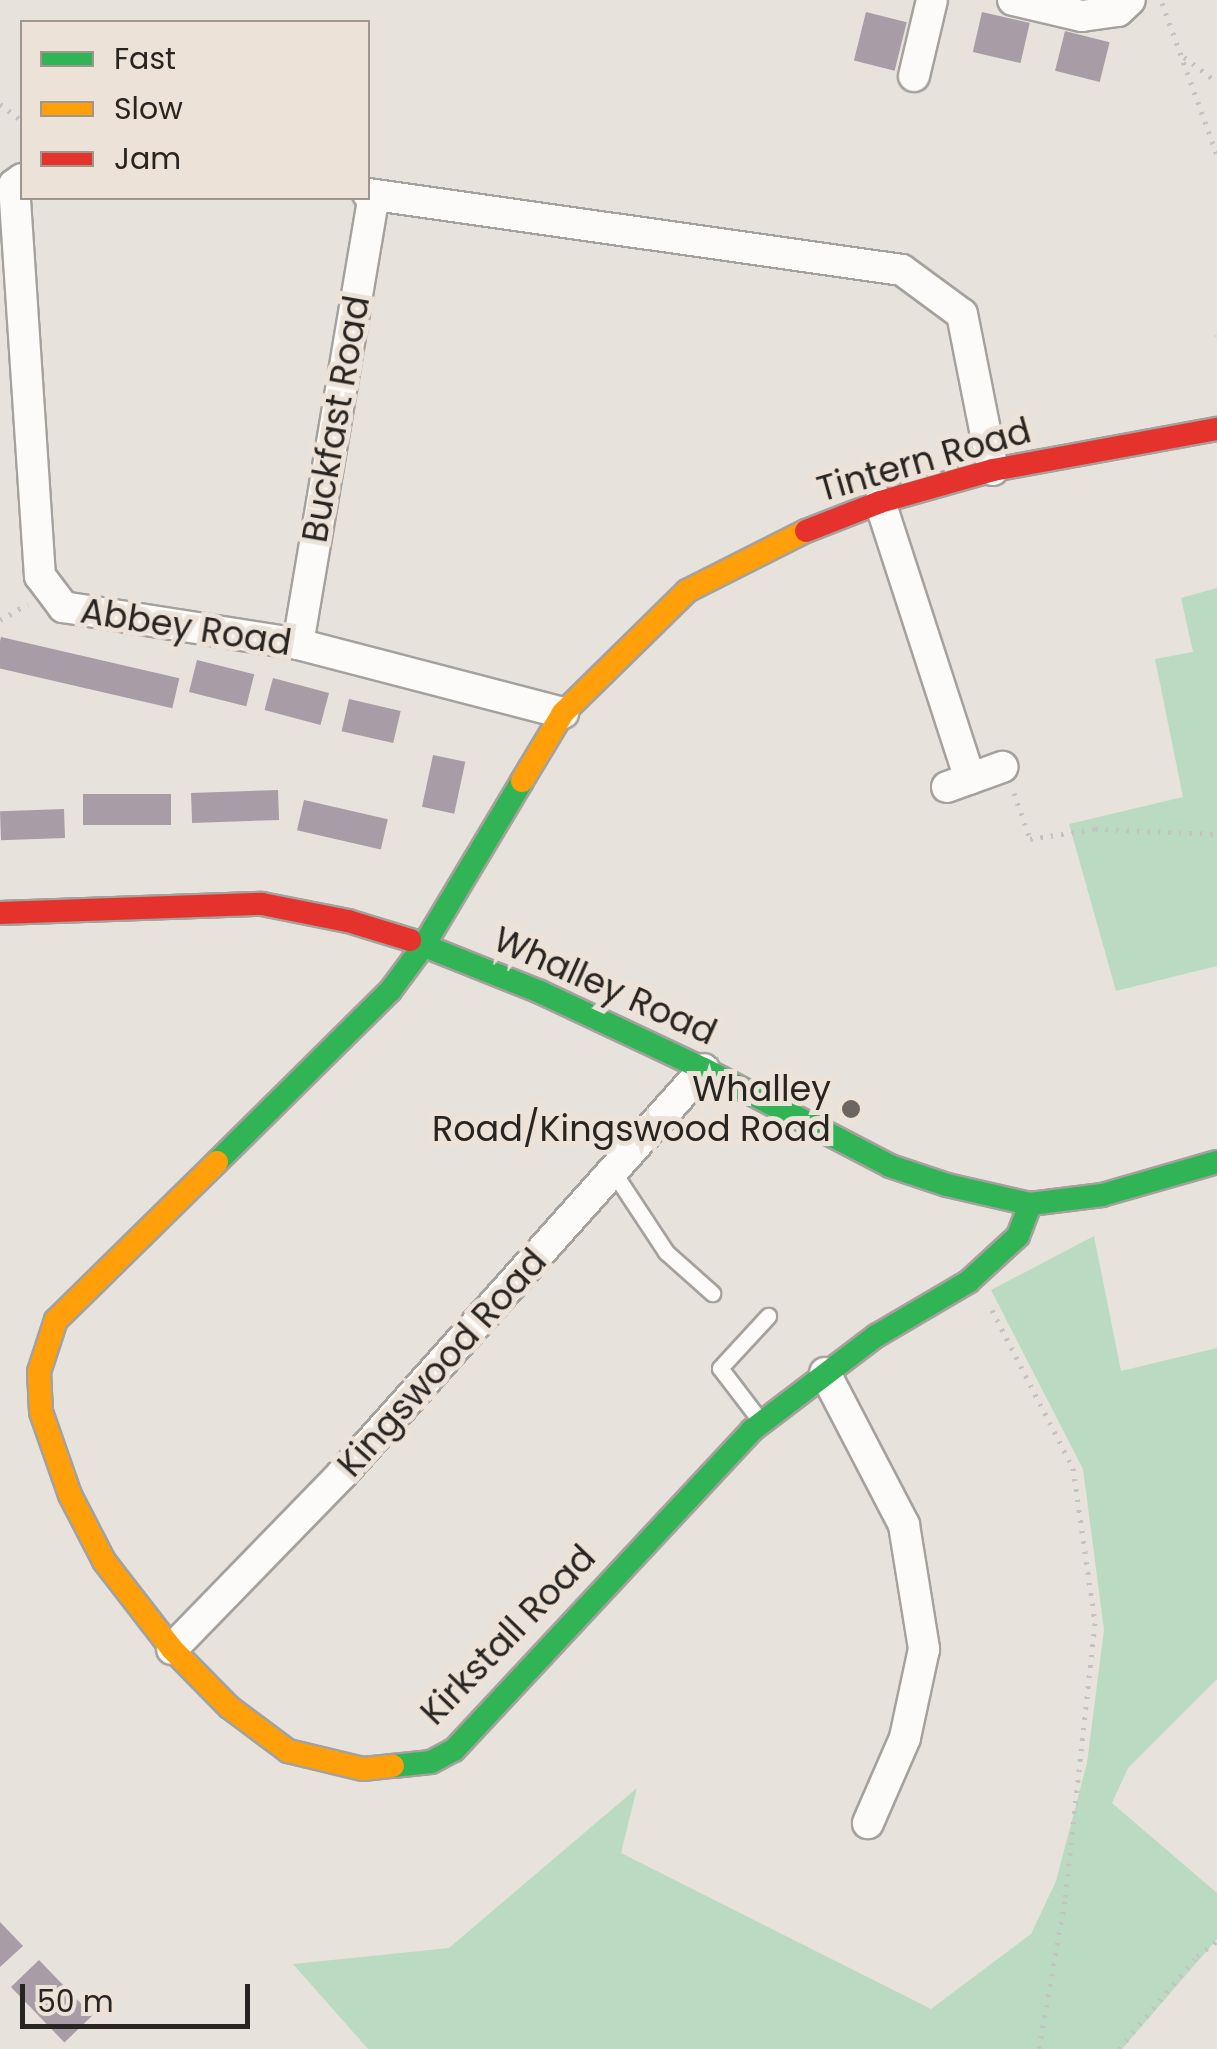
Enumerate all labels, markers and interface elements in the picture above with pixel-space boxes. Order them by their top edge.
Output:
legend [20,20,370,200]
text: Fast [114,37,176,80]
text: Slow [114,87,183,130]
text: Jam [114,137,181,180]
street label: Buckfast Road [294,292,378,546]
street label: Tintern Road [812,409,1036,511]
street label: Abbey Road [78,590,294,664]
street label: Whalley Road [487,918,723,1054]
place label: Whalley Road/Kingswood Road [432,1068,831,1150]
marker: Whalley Road/Kingswood Road [840,1098,862,1120]
street label: Kingswood Road [329,1241,555,1485]
street label: Kirkstall Road [412,1537,604,1733]
scale bar [25,1964,255,2026]
text: 50 m [37,1980,114,2023]

